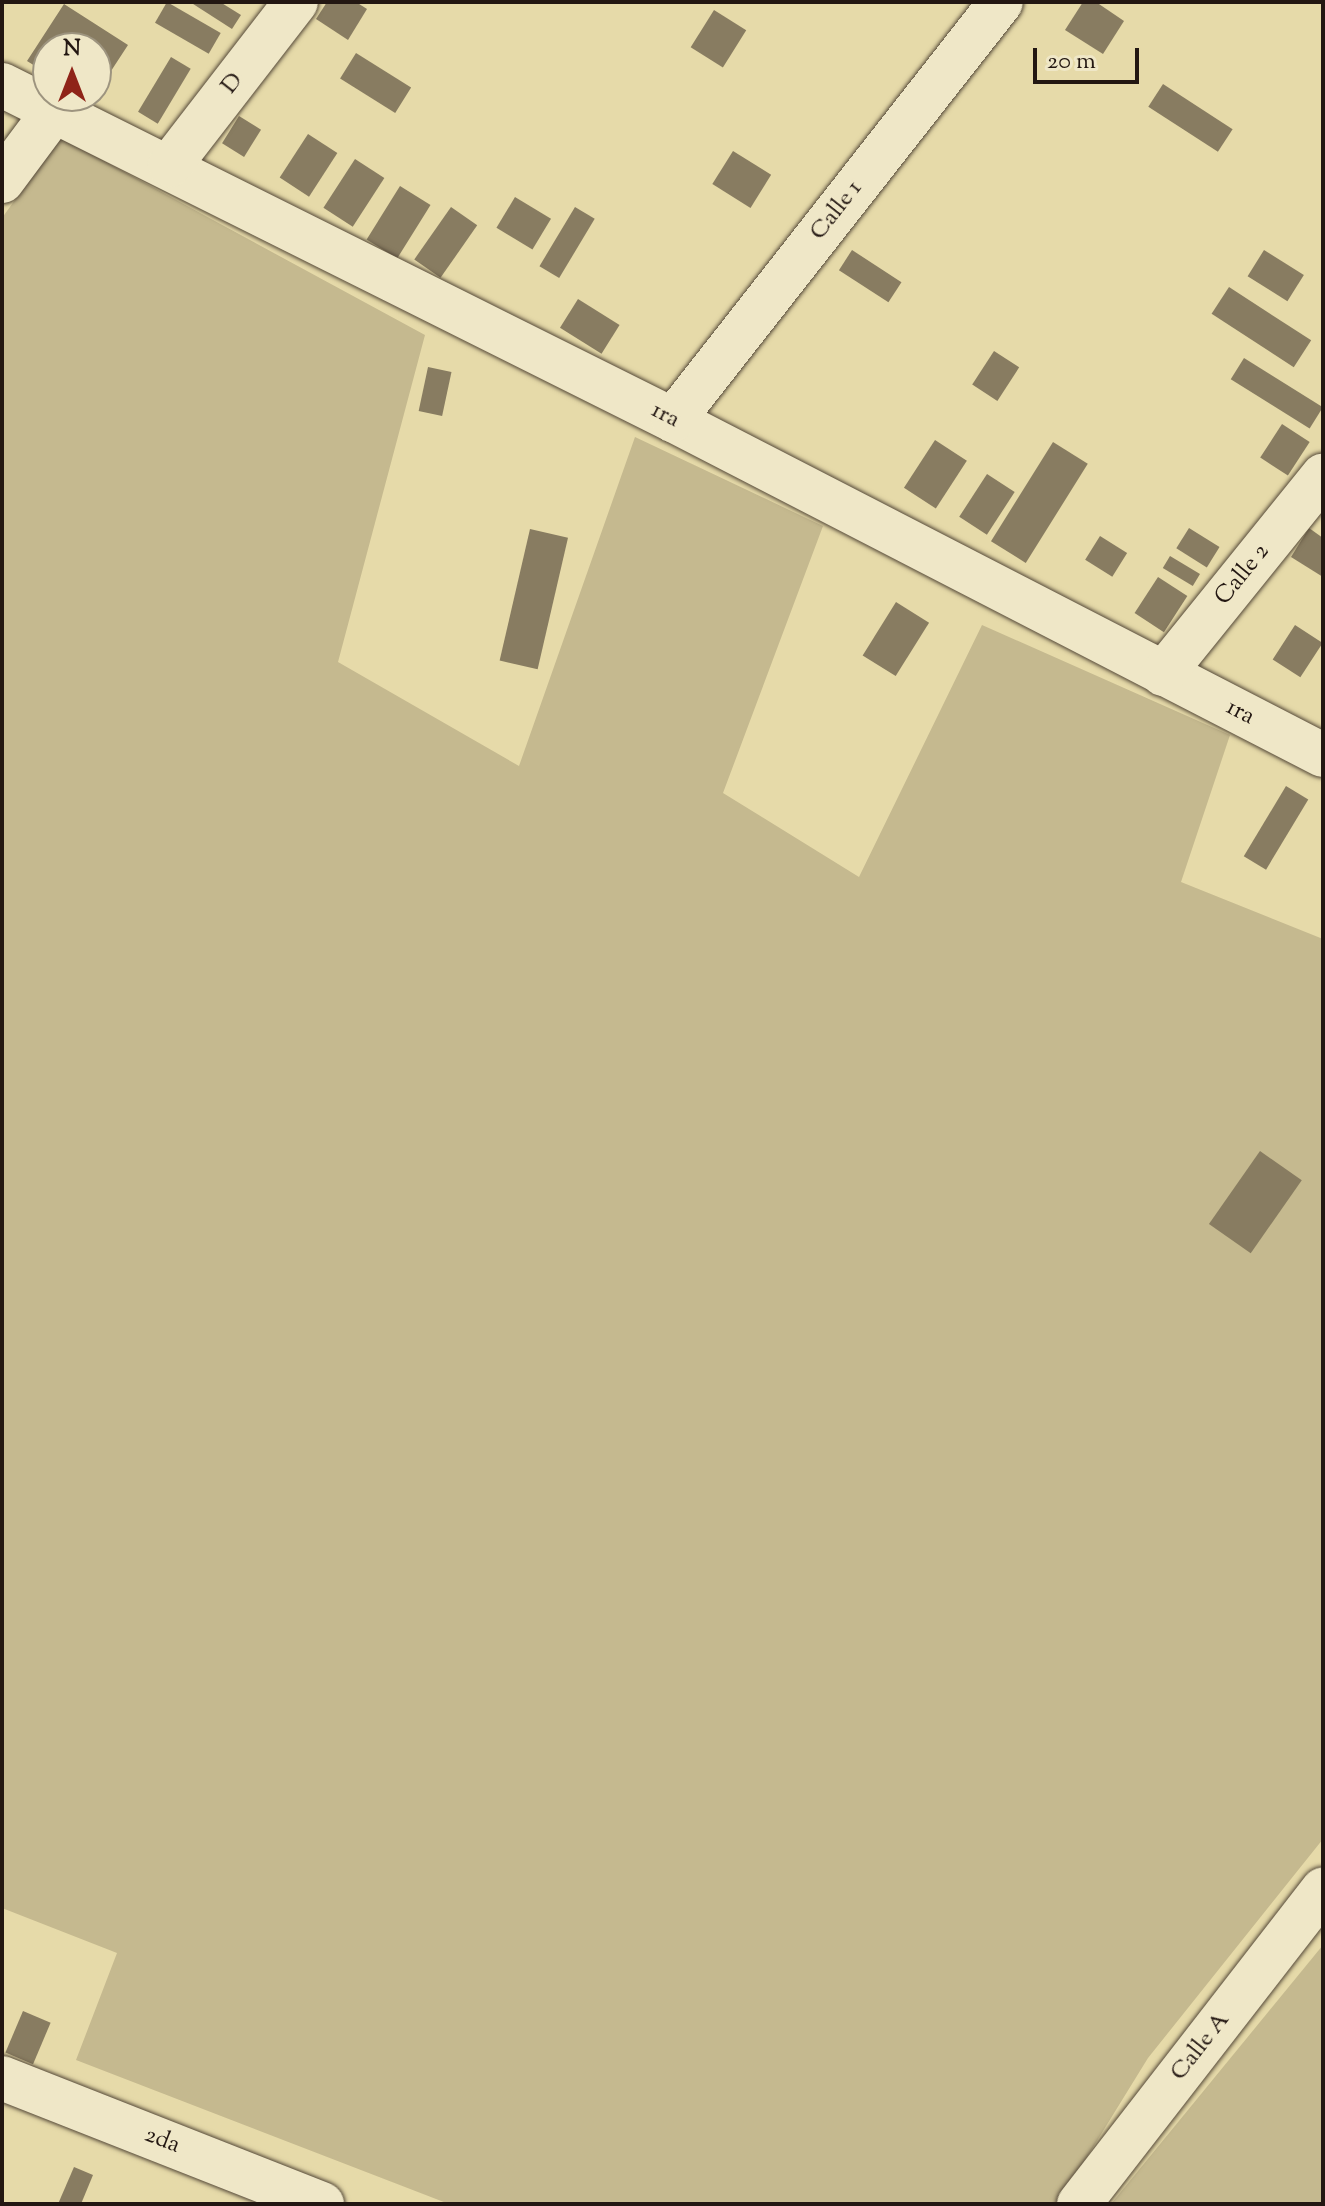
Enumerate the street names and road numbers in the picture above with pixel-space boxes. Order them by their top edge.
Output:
street label: D [216,68,250,100]
street label: Calle 1 [805,175,869,247]
street label: 1ra [646,397,684,435]
street label: Calle 2 [1210,538,1276,612]
street label: 1ra [1221,694,1259,732]
street label: Calle A [1165,2007,1237,2087]
street label: 2da [140,2121,184,2161]

